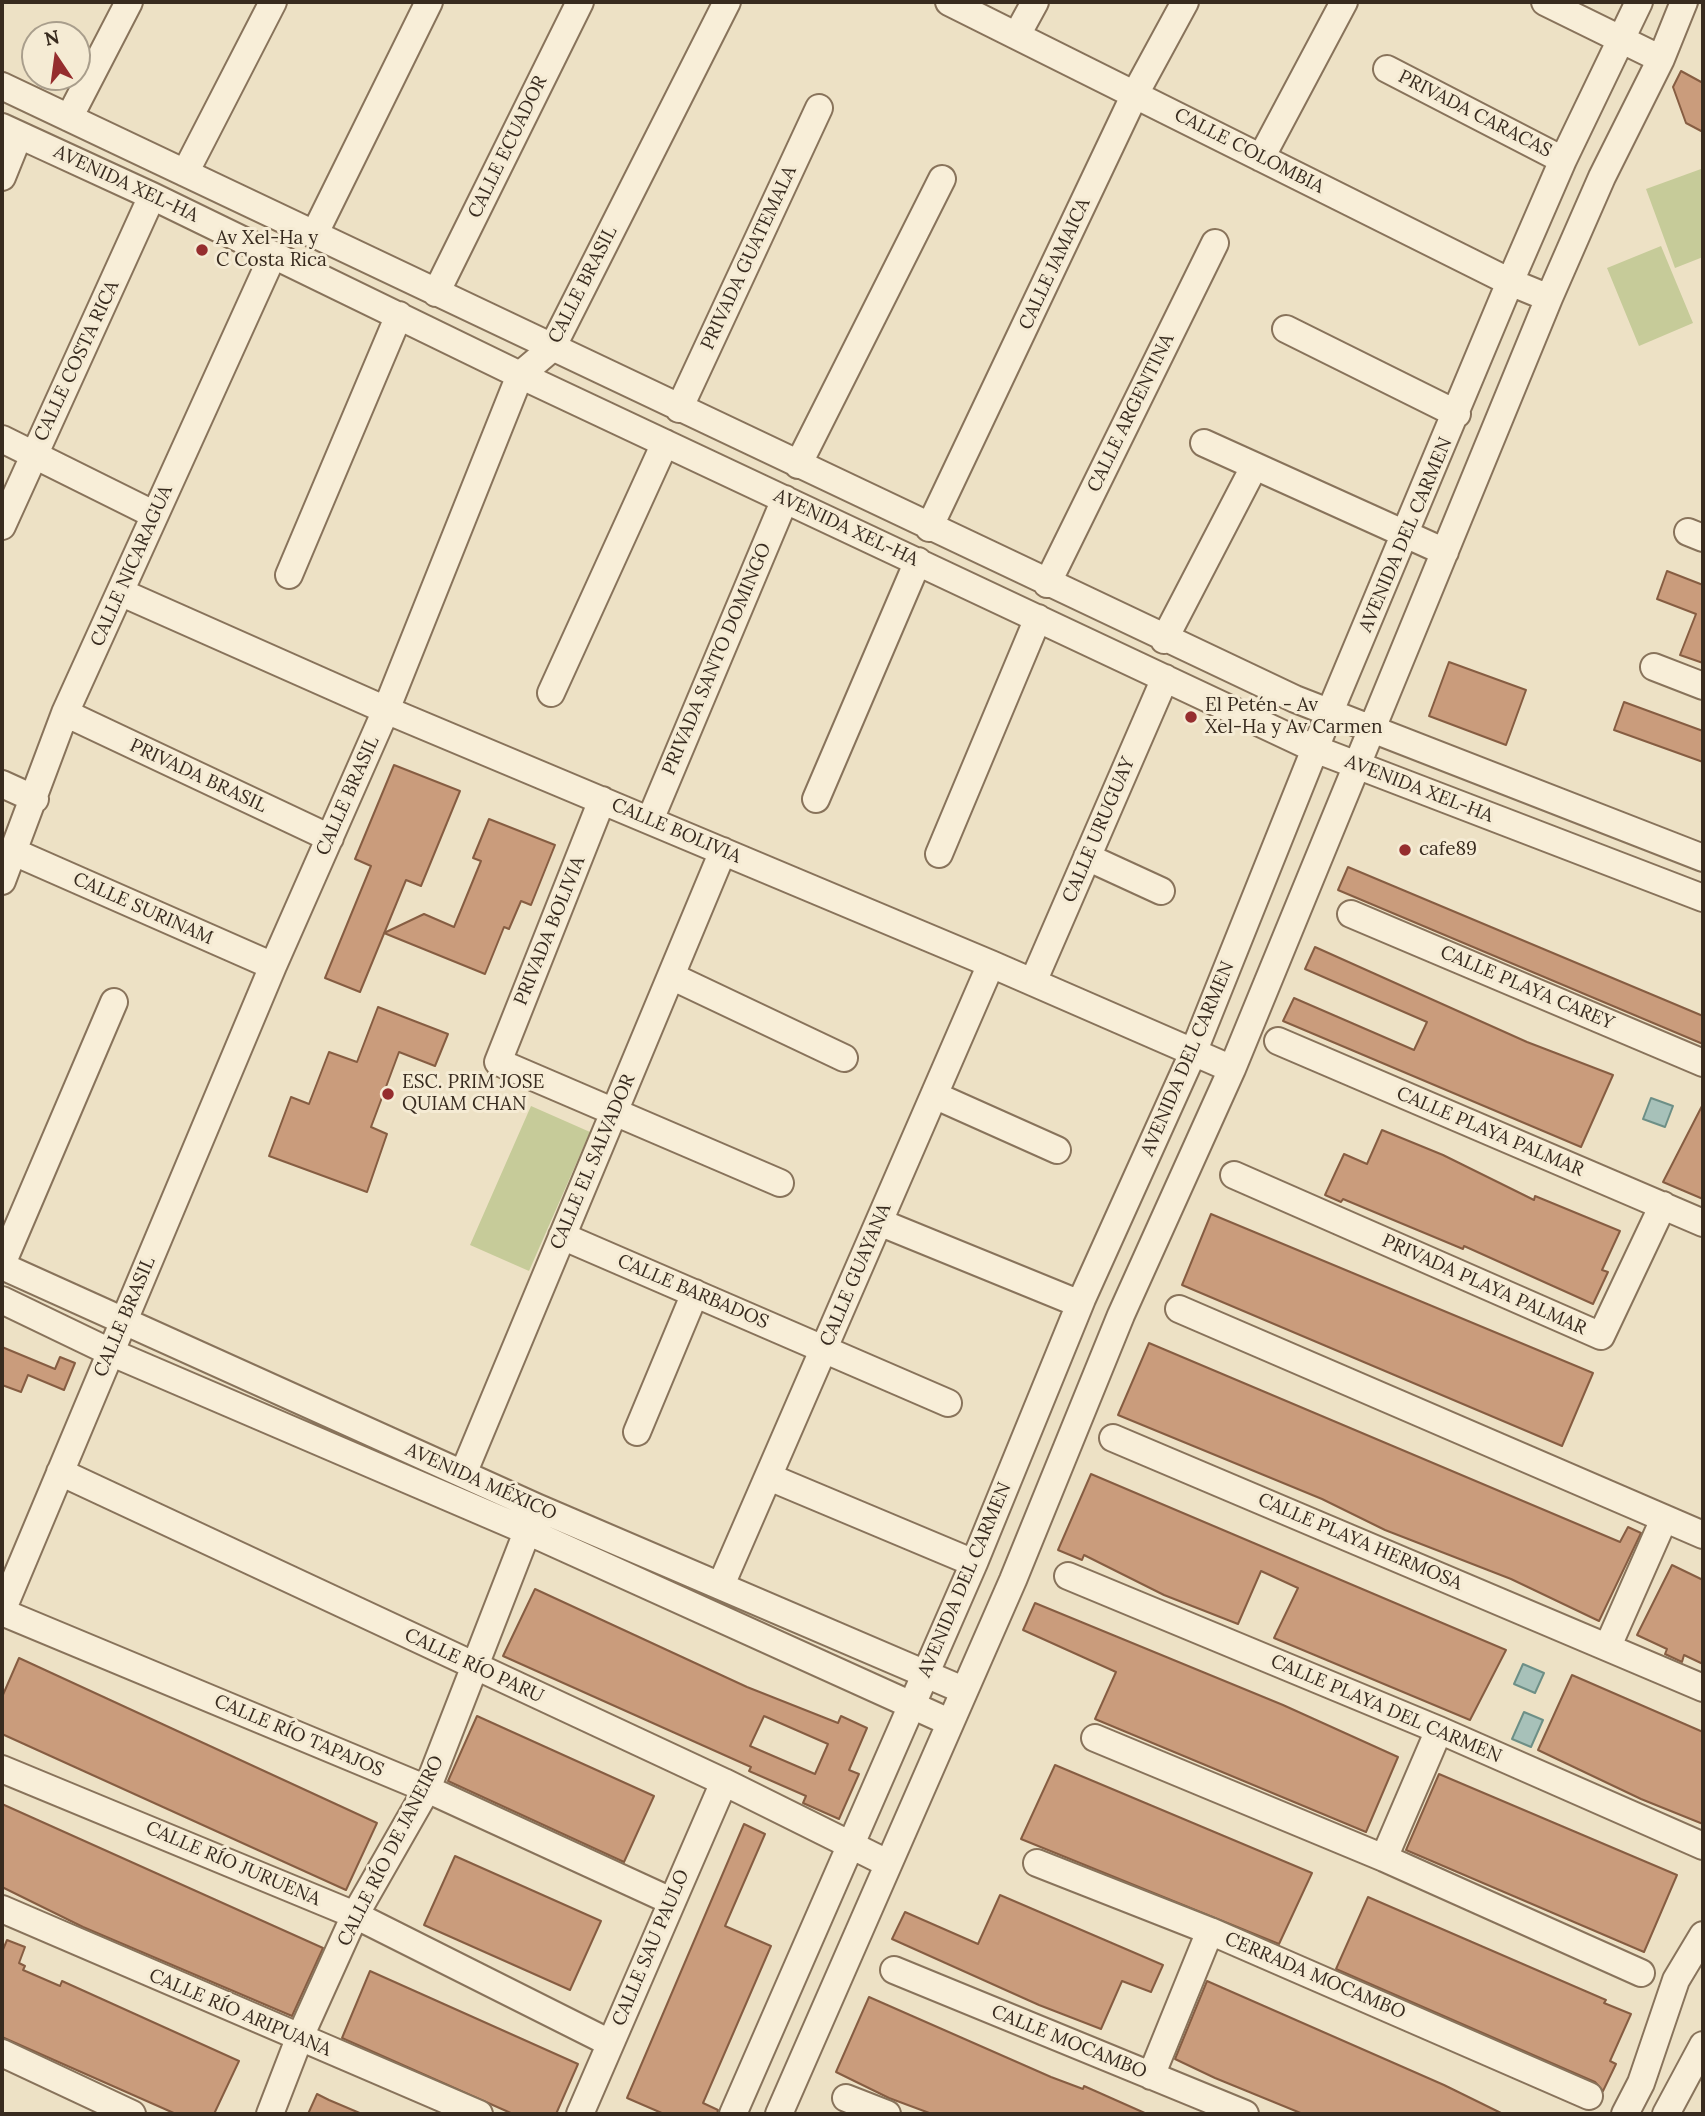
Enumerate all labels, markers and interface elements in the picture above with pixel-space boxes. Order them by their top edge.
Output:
north arrow [21,21,91,91]
text: N [42,24,62,51]
street label: PRIVADA CARACAS [1394,65,1556,163]
street label: CALLE ECUADOR [464,72,552,222]
street label: CALLE COLOMBIA [1170,103,1328,199]
street label: AVENIDA XEL-HA [50,140,202,228]
street label: PRIVADA GUATEMALA [696,162,802,354]
street label: CALLE JAMAICA [1015,195,1095,333]
street label: CALLE BRASIL [544,223,622,347]
place label: Av Xel-Ha y C Costa Rica [216,228,327,272]
marker: Av Xel-Ha y C Costa Rica [194,242,210,258]
street label: CALLE COSTA RICA [30,277,124,445]
street label: CALLE ARGENTINA [1083,330,1179,496]
street label: AVENIDA DEL CARMEN [1355,434,1457,636]
street label: CALLE NICARAGUA [86,482,178,650]
street label: AVENIDA XEL-HA [770,484,922,572]
street label: PRIVADA SANTO DOMINGO [658,539,776,779]
place label: El Petén - Av Xel-Ha y Av Carmen [1205,695,1383,739]
marker: El Petén - Av Xel-Ha y Av Carmen [1183,709,1199,725]
street label: CALLE BRASIL [311,733,385,859]
street label: PRIVADA BRASIL [126,734,270,818]
street label: AVENIDA XEL-HA [1342,750,1496,828]
street label: CALLE URUGUAY [1058,754,1140,906]
street label: CALLE BOLIVIA [608,793,744,869]
place label: cafe89 [1419,839,1477,861]
marker: cafe89 [1397,842,1413,858]
street label: PRIVADA BOLIVIA [510,853,590,1009]
street label: CALLE SURINAM [69,868,217,950]
street label: CALLE PLAYA CAREY [1437,941,1617,1035]
street label: AVENIDA DEL CARMEN [1137,958,1239,1160]
street label: CALLE EL SALVADOR [546,1071,640,1253]
place label: ESC. PRIM JOSE QUIAM CHAN [402,1072,544,1116]
street label: CALLE PLAYA PALMAR [1393,1082,1587,1182]
marker: ESC. PRIM JOSE QUIAM CHAN [380,1086,396,1102]
street label: CALLE GUAYANA [816,1200,896,1350]
street label: PRIVADA PLAYA PALMAR [1378,1230,1590,1340]
street label: CALLE BARBADOS [614,1250,772,1334]
street label: CALLE BRASIL [89,1254,161,1380]
street label: AVENIDA MÉXICO [402,1438,560,1526]
street label: AVENIDA DEL CARMEN [914,1479,1016,1681]
street label: CALLE PLAYA HERMOSA [1254,1489,1466,1595]
street label: CALLE RÍO PARU [401,1624,547,1708]
street label: CALLE PLAYA DEL CARMEN [1267,1650,1505,1768]
street label: CALLE RÍO TAPAJOS [211,1690,387,1782]
street label: CALLE RÍO DE JANEIRO [333,1752,449,1950]
street label: CALLE RÍO JURUENA [142,1817,324,1911]
street label: CALLE SAU PAULO [608,1866,694,2030]
street label: CERRADA MOCAMBO [1221,1928,1409,2024]
street label: CALLE RÍO ARIPUANA [145,1964,335,2062]
street label: CALLE MOCAMBO [988,2000,1150,2084]

